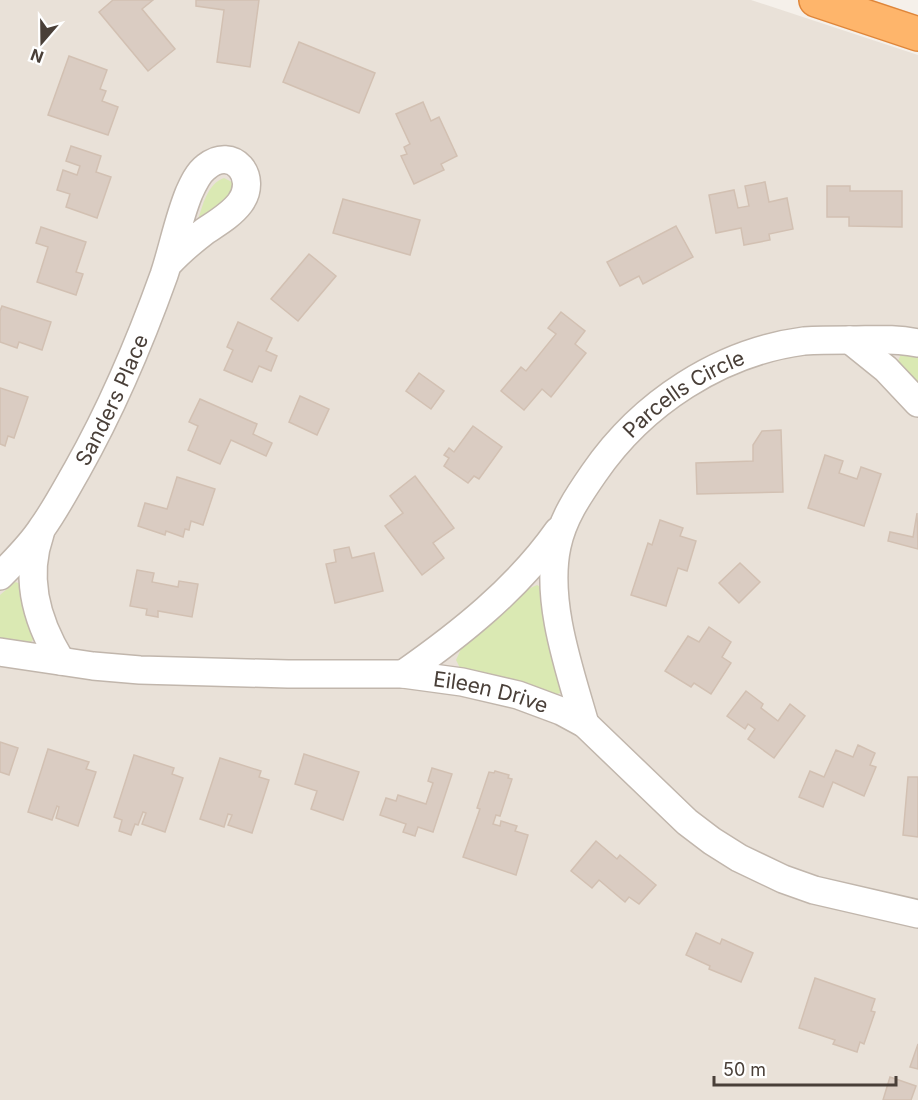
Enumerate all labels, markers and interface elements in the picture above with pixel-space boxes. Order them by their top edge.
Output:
north arrow [12,12,72,72]
text: N [28,45,46,68]
street label: Sanders Place [70,330,153,470]
street label: Parcells Circle [617,344,748,442]
street label: Eileen Drive [432,666,552,718]
scale bar [714,1049,896,1087]
text: 50 m [723,1059,766,1080]

